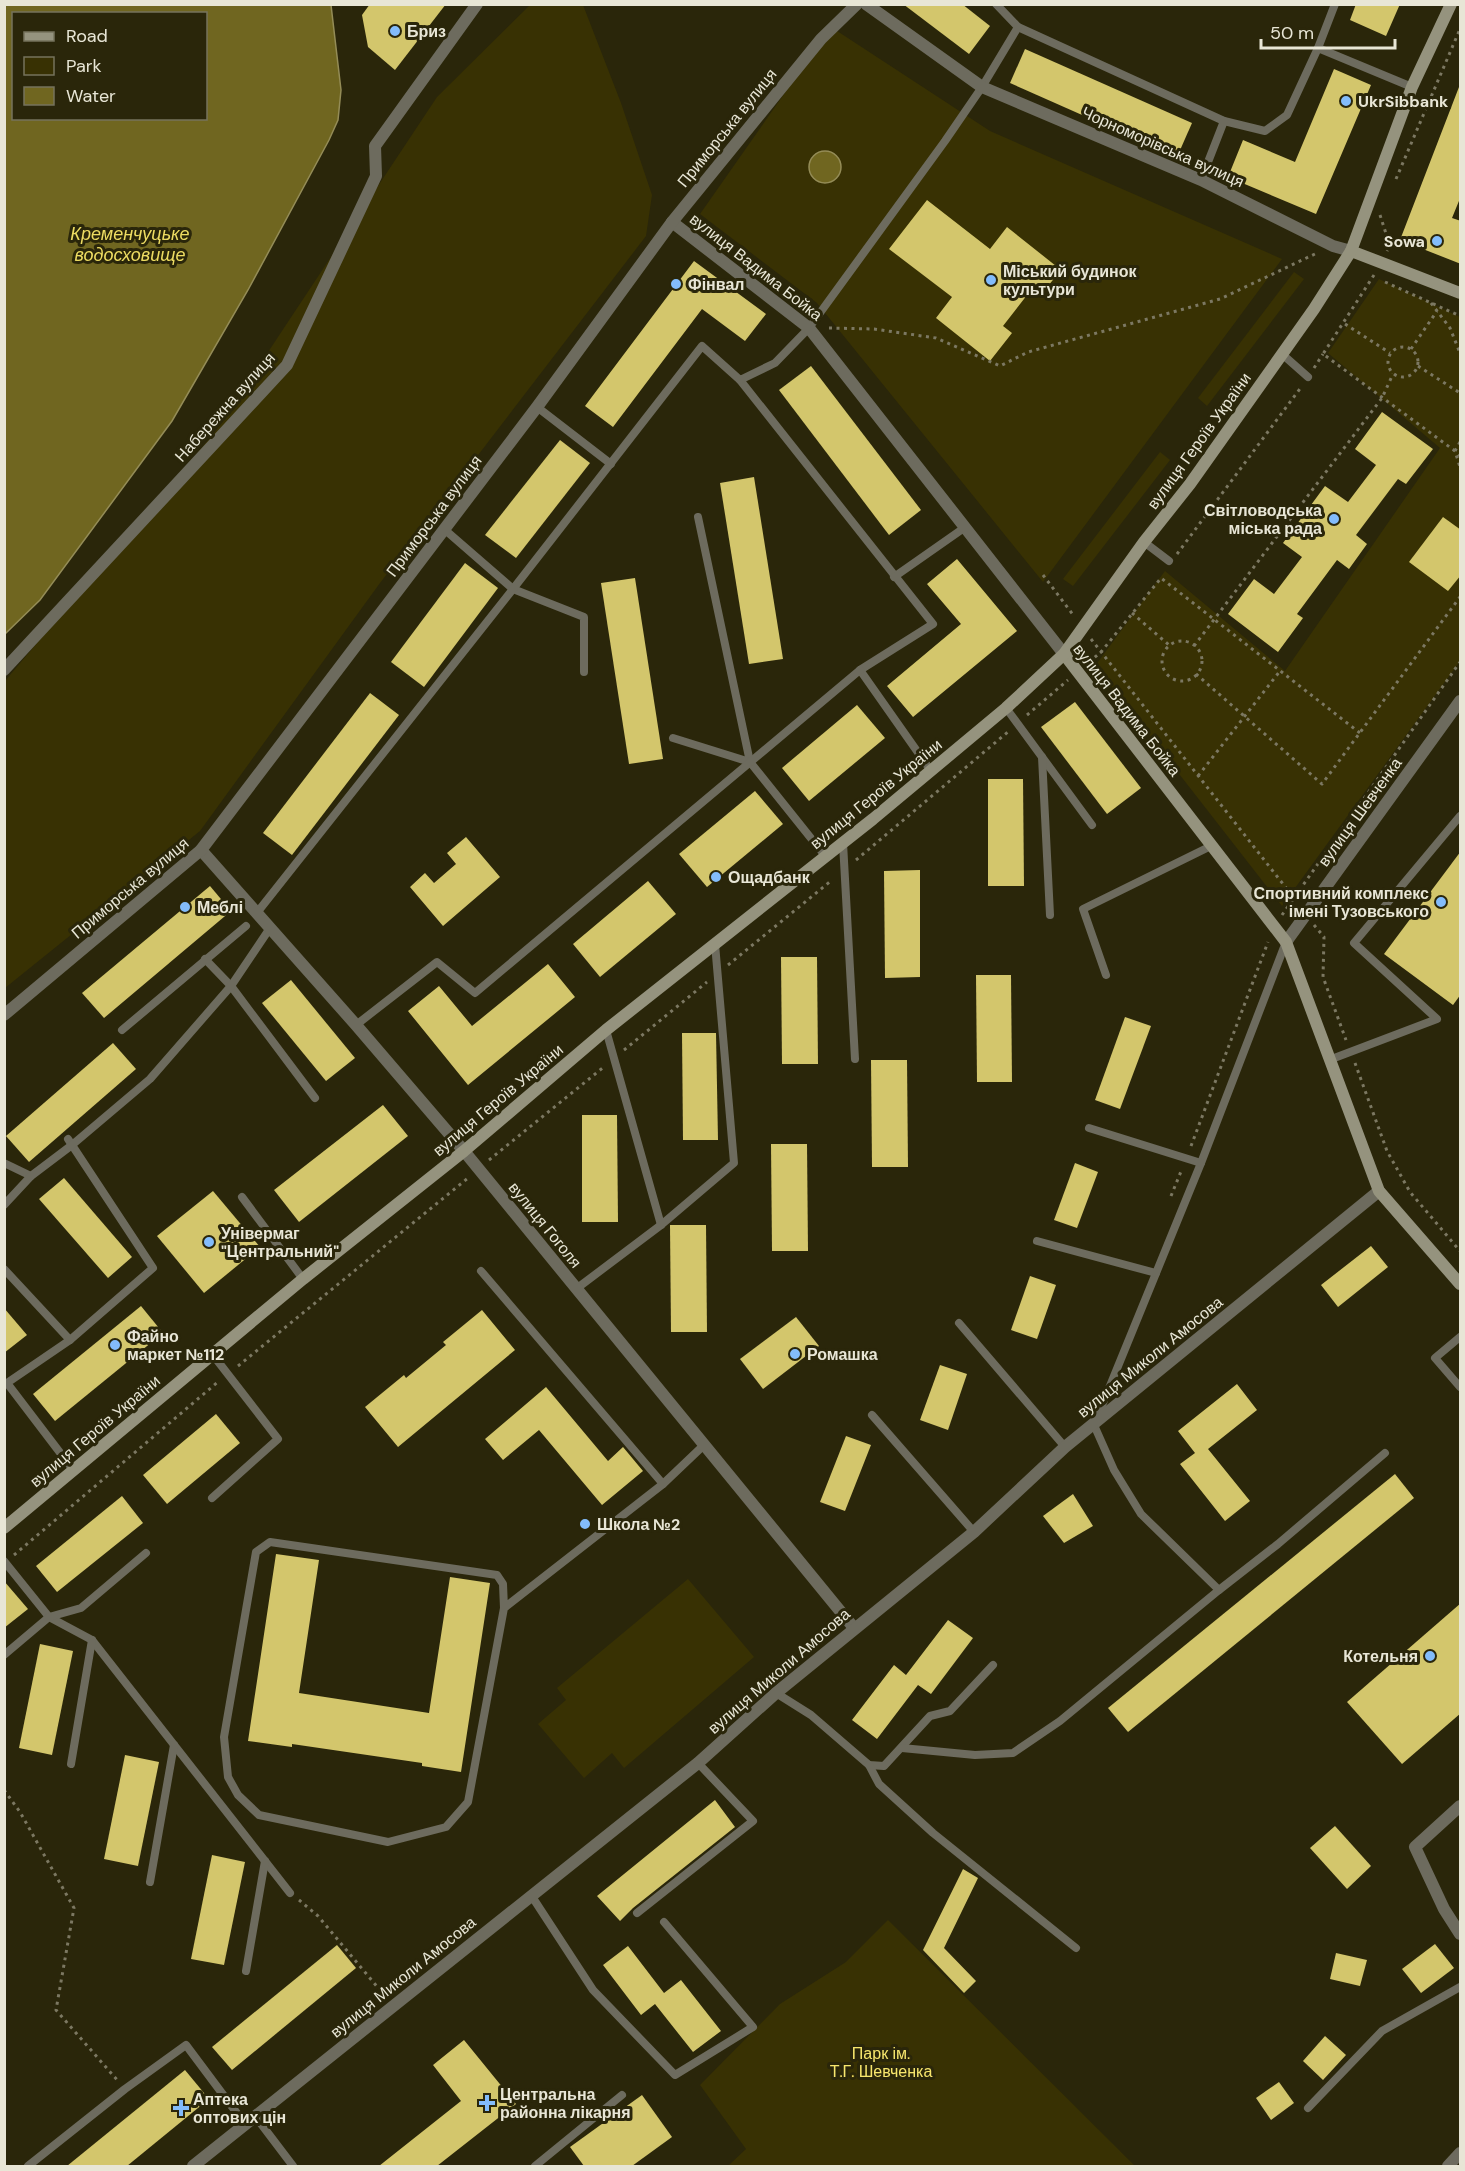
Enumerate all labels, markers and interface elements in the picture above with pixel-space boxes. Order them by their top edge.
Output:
legend [12,12,207,120]
scale bar [1261,12,1394,50]
place label: Бриз [407,21,446,42]
text: 50 m [1270,21,1314,45]
text: Road [66,24,108,48]
marker: Бриз [388,24,402,38]
text: Park [66,54,102,78]
street label: Приморська вулиця [673,64,781,192]
text: Water [66,84,116,108]
place label: UkrSibbank [1358,91,1449,112]
marker: UkrSibbank [1339,94,1353,108]
street label: Чорноморівська вулиця [1079,102,1247,192]
street label: вулиця Вадима Бойка [685,209,827,325]
water label: Кременчуцьке водосховище [70,222,190,267]
place label: Sowa [1384,231,1425,252]
marker: Sowa [1430,234,1444,248]
place label: Міський будинок культури [1003,261,1138,300]
marker: Міський будинок культури [984,273,998,287]
place label: Фінвал [688,274,744,295]
marker: Фінвал [669,277,683,291]
street label: Набережна вулиця [170,348,280,466]
street label: вулиця Героїв України [1142,368,1256,514]
street label: Приморська вулиця [381,451,487,581]
place label: Світловодська міська рада [1204,500,1322,539]
marker: Світловодська міська рада [1327,512,1341,526]
street label: вулиця Вадима Бойка [1069,639,1185,781]
street label: вулиця Героїв України [806,734,946,854]
street label: вулиця Шевченка [1313,753,1407,871]
street label: Приморська вулиця [67,833,193,943]
place label: Ощадбанк [728,867,811,888]
marker: Ощадбанк [709,870,723,884]
place label: Спортивний комплекс імені Тузовського [1253,883,1429,922]
marker: Спортивний комплекс імені Тузовського [1434,895,1448,909]
place label: Меблі [197,897,243,918]
marker: Меблі [178,900,192,914]
street label: вулиця Героїв України [428,1039,568,1161]
street label: вулиця Гоголя [504,1178,586,1272]
place label: Універмаг "Центральний" [221,1223,339,1262]
marker: Універмаг "Центральний" [202,1235,216,1249]
street label: вулиця Миколи Амосова [1073,1292,1227,1422]
place label: Файно маркет №112 [127,1326,224,1365]
marker: Файно маркет №112 [108,1338,122,1352]
place label: Ромашка [807,1344,878,1365]
marker: Ромашка [788,1347,802,1361]
street label: вулиця Героїв України [25,1370,165,1492]
place label: Школа №2 [597,1514,680,1535]
marker: Школа №2 [578,1517,592,1531]
street label: вулиця Миколи Амосова [704,1603,854,1738]
place label: Котельня [1343,1646,1418,1667]
marker: Котельня [1423,1649,1437,1663]
street label: вулиця Миколи Амосова [326,1912,480,2042]
park label: Парк ім. Т.Г. Шевченка [830,2043,932,2082]
place label: Центральна районна лікарня [500,2084,631,2123]
place label: Аптека оптових цін [193,2089,286,2128]
marker: Центральна районна лікарня [478,2094,496,2112]
marker: Аптека оптових цін [174,2101,188,2115]

